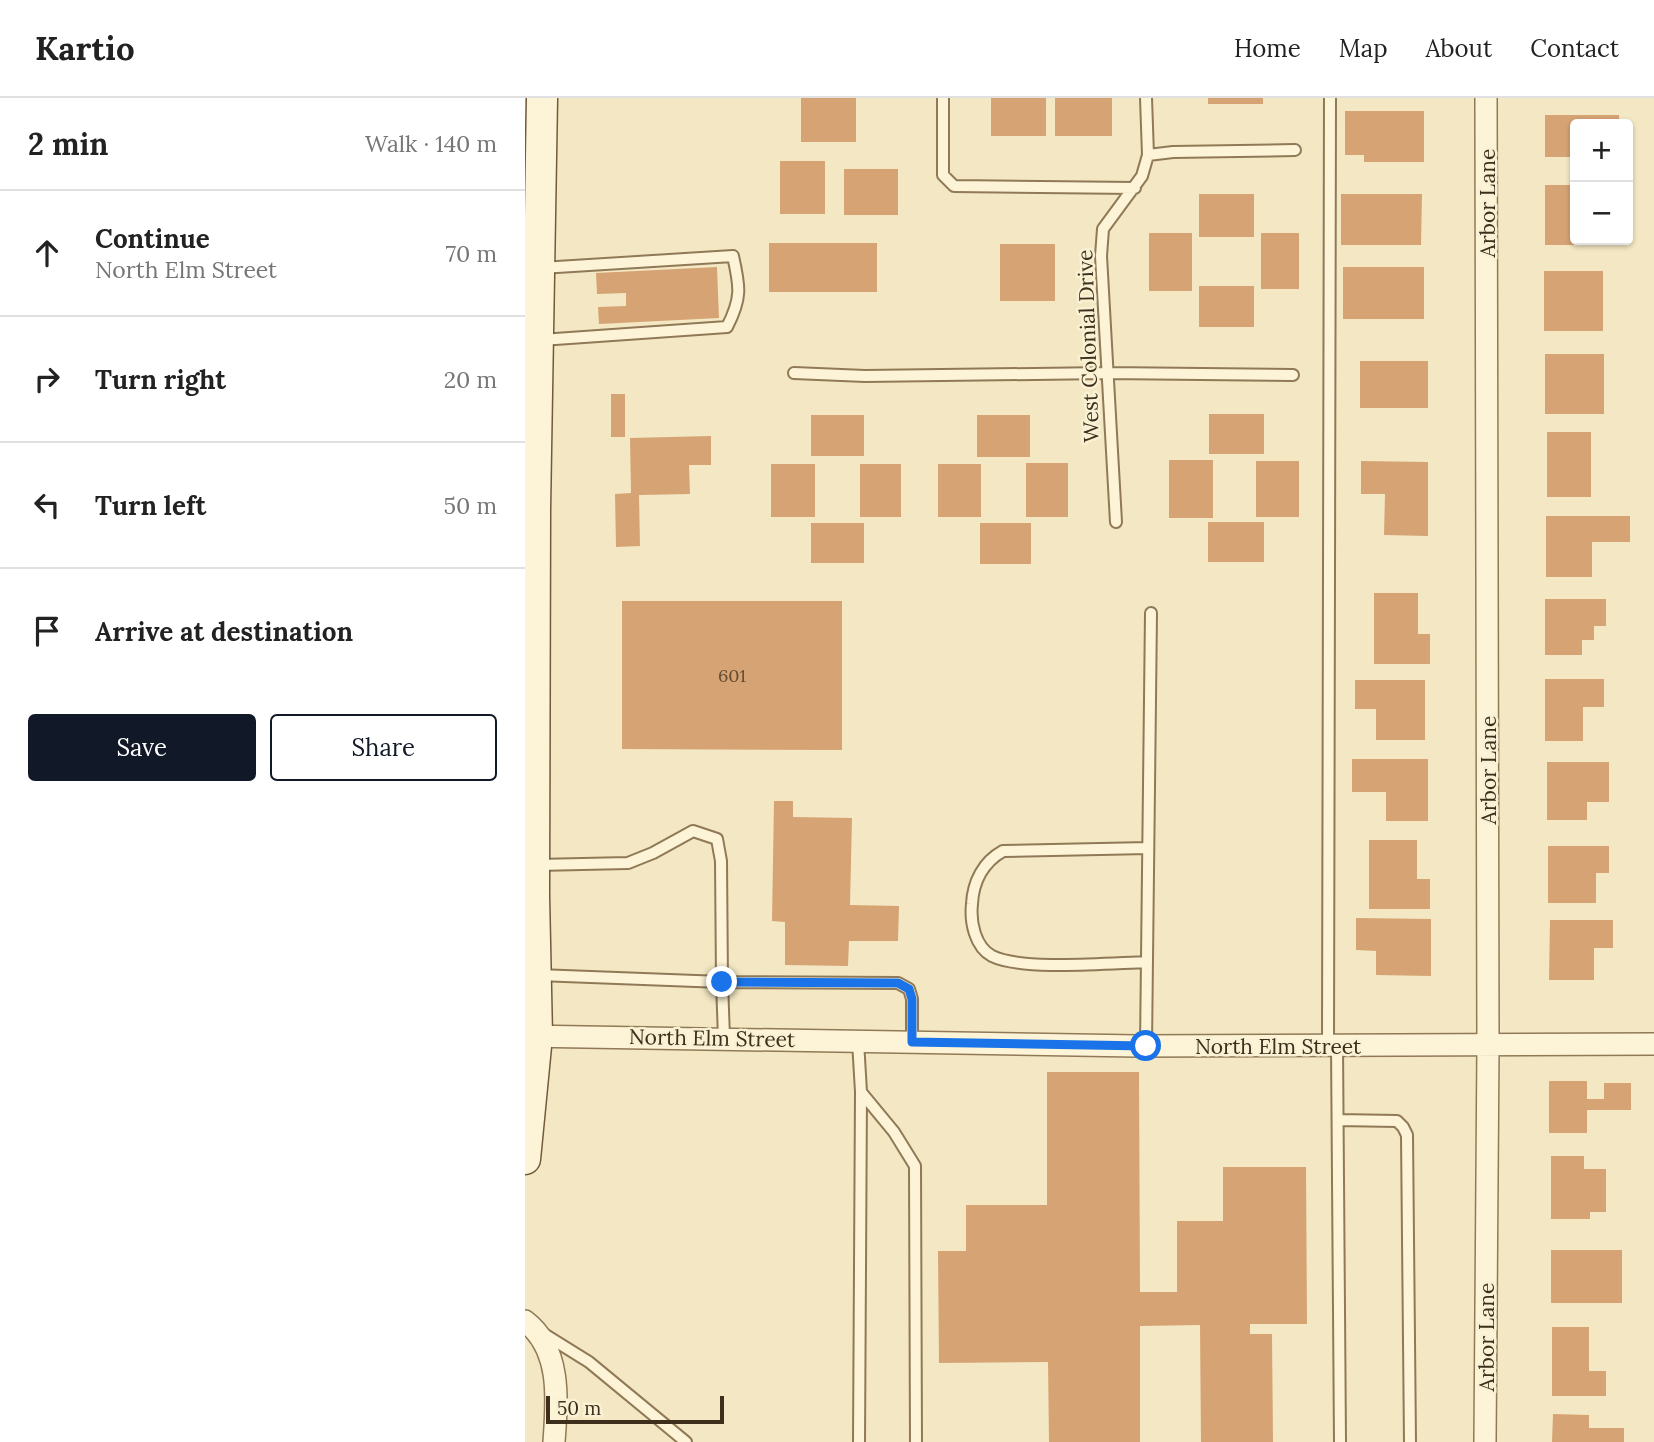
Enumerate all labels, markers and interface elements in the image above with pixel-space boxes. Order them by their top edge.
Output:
text: Kartio [35,27,135,69]
text: Home [1234,33,1301,64]
text: Map [1339,33,1388,64]
text: About [1426,33,1492,64]
text: Contact [1530,33,1619,64]
map controls [1570,119,1633,245]
button: + [1570,119,1633,182]
text: 2 min [28,125,108,163]
text: Walk · 140 m [365,129,497,158]
street label: Arbor Lane [1474,149,1501,258]
button: − [1570,182,1633,245]
text: Continue [95,222,210,255]
icon: ahead [28,234,66,272]
text: 70 m [446,239,497,268]
street label: West Colonial Drive [1071,249,1105,443]
text: North Elm Street [95,255,277,284]
icon: right [28,360,66,398]
text: Turn right [95,363,226,396]
text: 20 m [444,365,497,394]
icon: left [28,486,66,524]
text: Turn left [95,489,206,522]
text: 50 m [444,491,497,520]
icon: arrive [28,612,66,650]
text: Arrive at destination [95,615,353,648]
house number: 601 [718,664,746,687]
button: Save [28,714,256,781]
button: Share [270,714,497,781]
street label: Arbor Lane [1475,716,1502,825]
route end [706,966,737,997]
street label: North Elm Street [629,1023,796,1053]
route start [1130,1030,1161,1061]
street label: North Elm Street [1195,1033,1362,1060]
street label: Arbor Lane [1473,1283,1500,1392]
scale bar [546,1393,725,1425]
text: 50 m [557,1396,601,1420]

